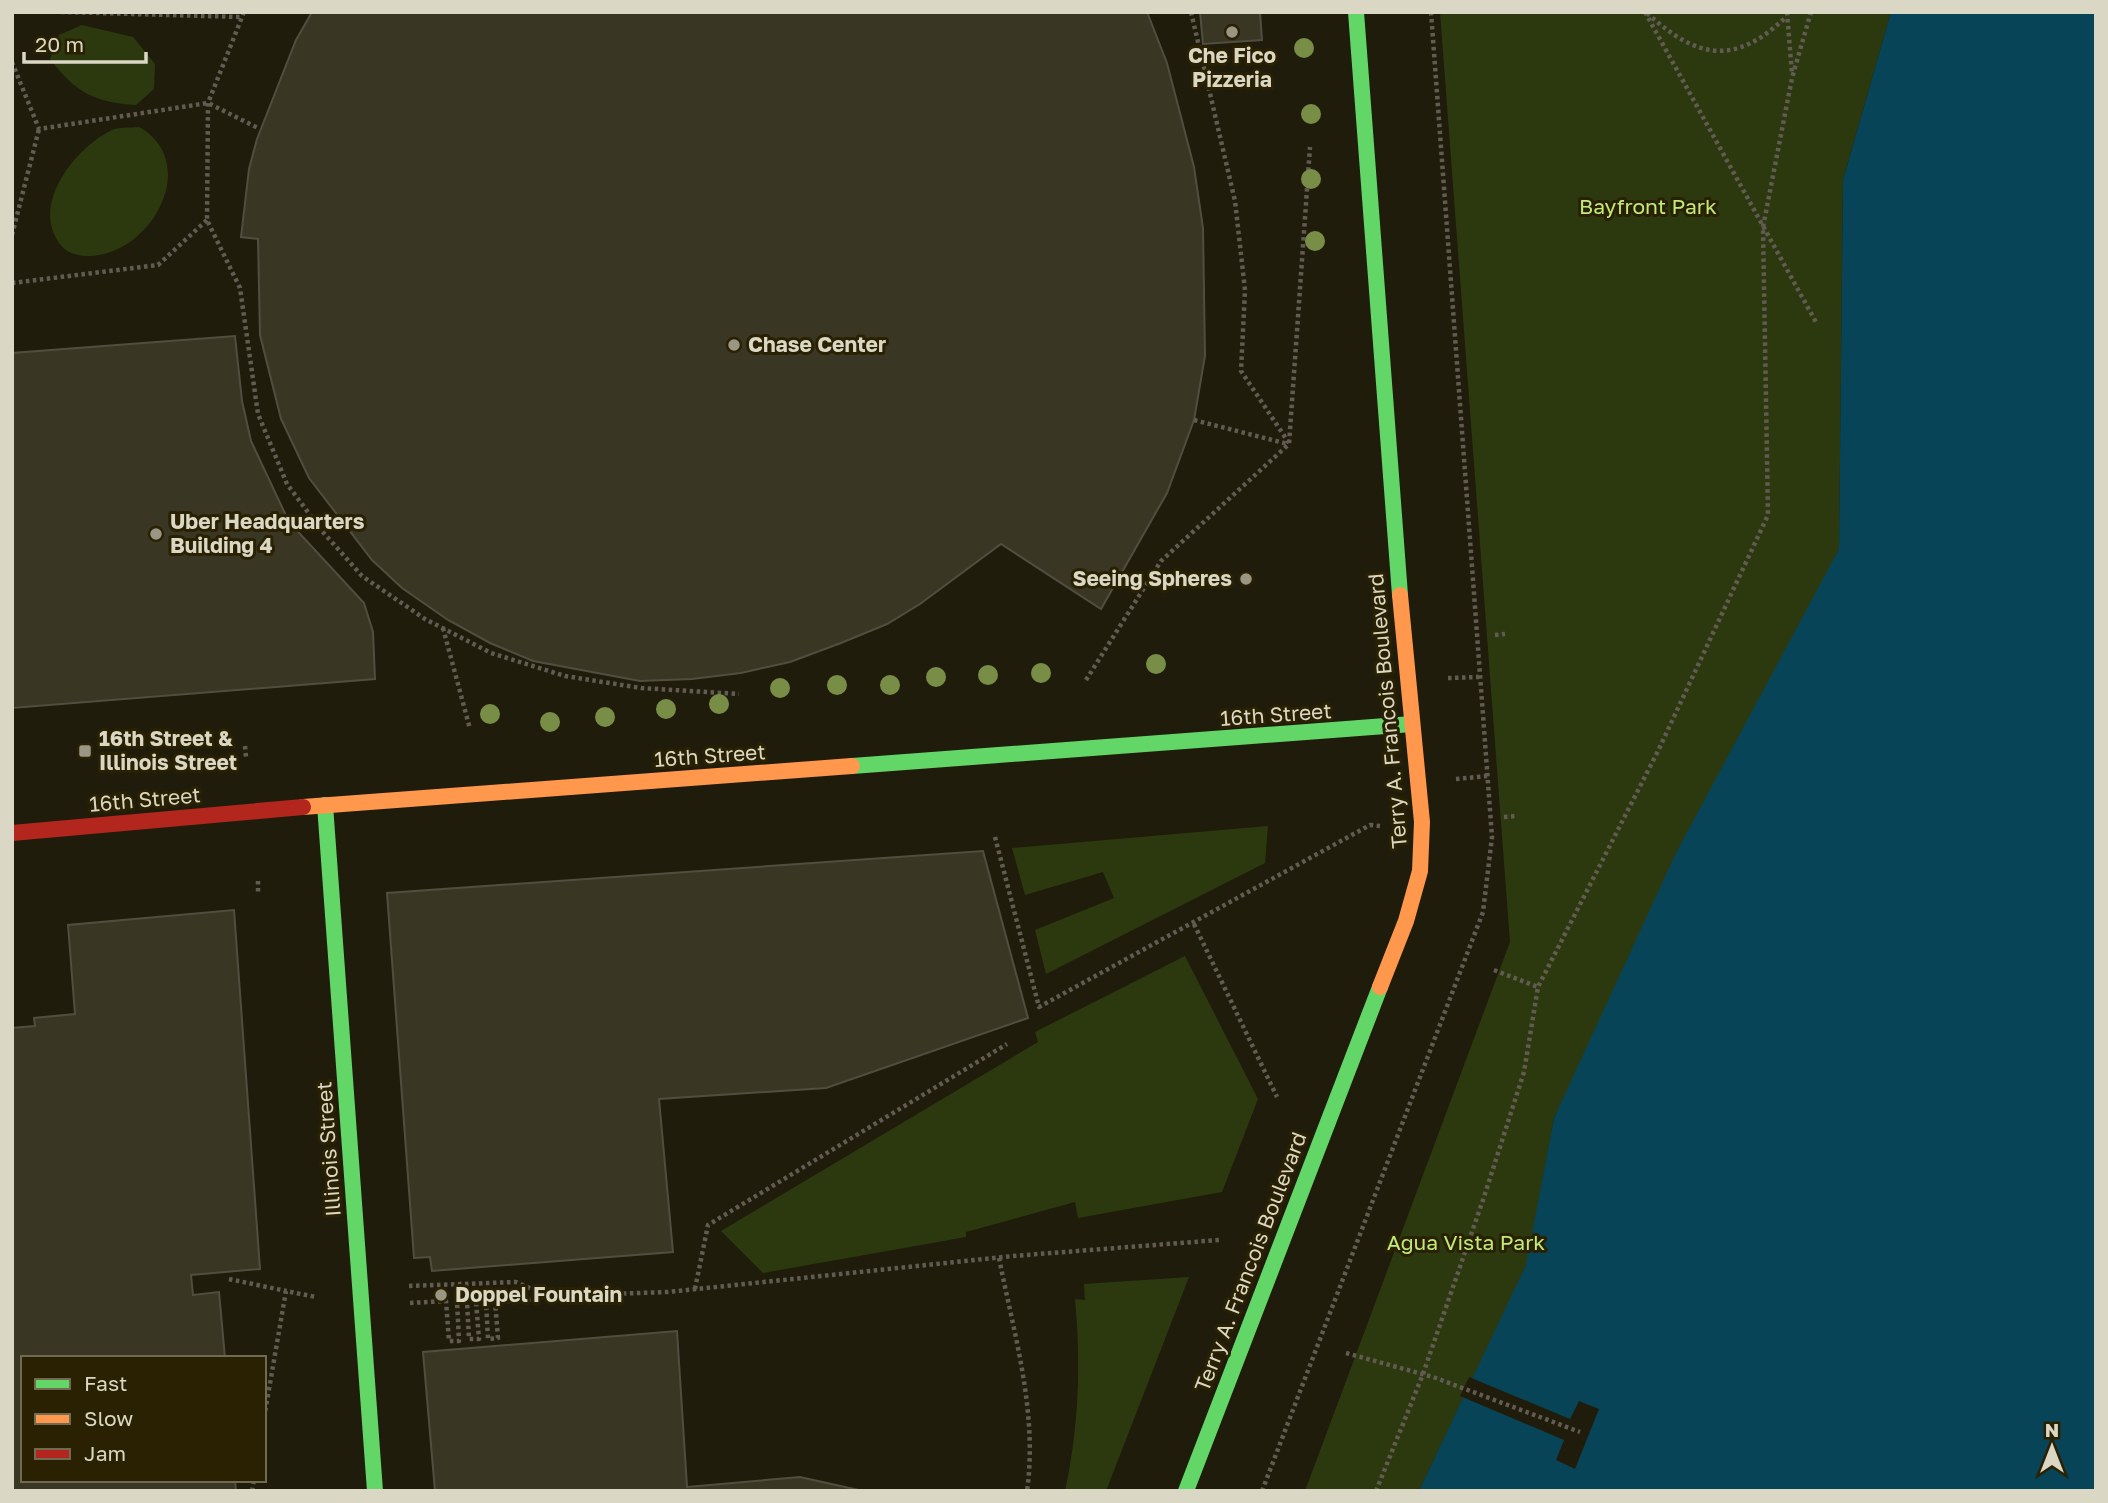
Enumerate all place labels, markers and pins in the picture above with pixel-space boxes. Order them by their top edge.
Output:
marker: Che Fico Pizzeria [1224,24,1240,40]
place label: Che Fico Pizzeria [1188,42,1276,92]
place label: Chase Center [748,331,886,357]
marker: Chase Center [726,337,742,353]
place label: Uber Headquarters Building 4 [170,508,365,558]
marker: Uber Headquarters Building 4 [148,526,164,542]
place label: Seeing Spheres [1072,565,1232,591]
marker: Seeing Spheres [1238,571,1254,587]
place label: 16th Street & Illinois Street [99,725,237,775]
marker: 16th Street & Illinois Street [77,743,93,759]
place label: Doppel Fountain [455,1281,622,1307]
marker: Doppel Fountain [433,1287,449,1303]

